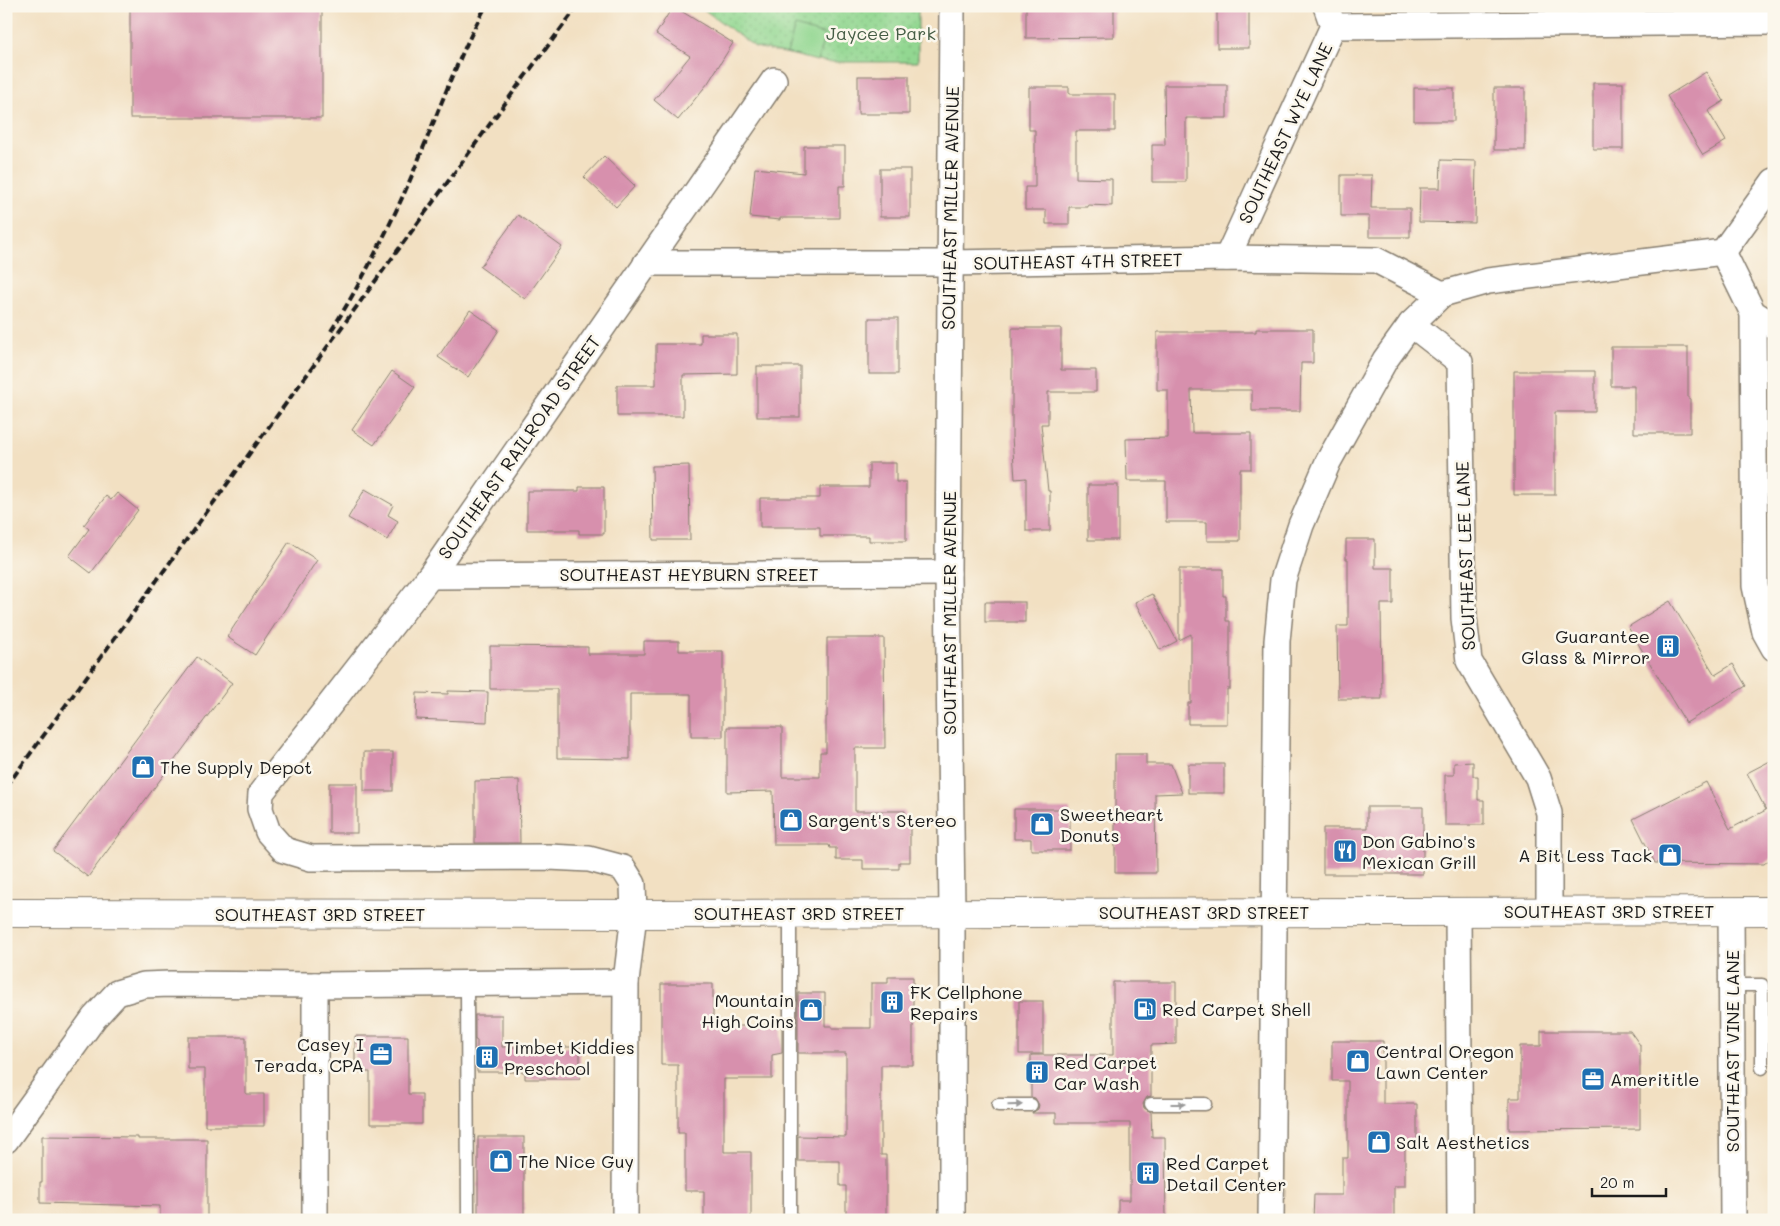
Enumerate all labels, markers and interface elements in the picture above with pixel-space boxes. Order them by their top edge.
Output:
park label: Jaycee Park [826,21,936,45]
street label: SOUTHEAST WYE LANE [1232,39,1338,227]
street label: SOUTHEAST MILLER AVENUE [936,86,964,330]
street label: SOUTHEAST 4TH STREET [973,247,1183,275]
street label: SOUTHEAST RAILROAD STREET [432,330,606,564]
street label: SOUTHEAST LEE LANE [1450,461,1480,651]
street label: SOUTHEAST MILLER AVENUE [937,491,961,735]
street label: SOUTHEAST HEYBURN STREET [559,562,819,586]
place label: Guarantee Glass & Mirror [1521,624,1650,669]
building icon: Guarantee Glass & Mirror [1655,633,1681,659]
shop icon: The Supply Depot [130,754,156,780]
place label: The Supply Depot [160,755,312,779]
place label: Sweetheart Donuts [1060,802,1164,847]
shop icon: Sargent's Stereo [778,807,804,833]
place label: Sargent's Stereo [808,808,957,832]
shop icon: Sweetheart Donuts [1029,811,1055,837]
place label: Don Gabino's Mexican Grill [1362,829,1477,874]
restaurant icon: Don Gabino's Mexican Grill [1332,838,1358,864]
shop icon: A Bit Less Tack [1657,842,1683,868]
place label: A Bit Less Tack [1518,843,1652,867]
street label: SOUTHEAST 3RD STREET [1504,899,1714,923]
street label: SOUTHEAST 3RD STREET [1099,900,1309,924]
street label: SOUTHEAST 3RD STREET [694,901,904,925]
street label: SOUTHEAST 3RD STREET [215,902,425,926]
street label: SOUTHEAST VINE LANE [1720,950,1744,1152]
place label: FK Cellphone Repairs [910,980,1023,1025]
place label: Mountain High Coins [702,988,794,1033]
building icon: FK Cellphone Repairs [879,989,905,1015]
fuel station icon: Red Carpet Shell [1132,996,1158,1022]
shop icon: Mountain High Coins [798,997,824,1023]
place label: Red Carpet Shell [1162,997,1311,1021]
place label: Casey I Terada, CPA [254,1032,364,1077]
place label: Timbet Kiddies Preschool [504,1035,635,1080]
place label: Central Oregon Lawn Center [1376,1039,1514,1084]
office icon: Casey I Terada, CPA [368,1041,394,1067]
building icon: Timbet Kiddies Preschool [474,1044,500,1070]
shop icon: Central Oregon Lawn Center [1345,1048,1371,1074]
place label: Red Carpet Car Wash [1054,1050,1157,1095]
building icon: Red Carpet Car Wash [1024,1059,1050,1085]
office icon: Amerititle [1580,1066,1606,1092]
place label: Amerititle [1610,1067,1700,1091]
one-way arrow [1170,1100,1186,1108]
one-way arrow [1007,1101,1023,1109]
shop icon: Salt Aesthetics [1366,1129,1392,1155]
place label: Salt Aesthetics [1396,1130,1530,1154]
shop icon: The Nice Guy [488,1148,514,1174]
place label: The Nice Guy [518,1149,634,1173]
place label: Red Carpet Detail Center [1166,1151,1287,1196]
building icon: Red Carpet Detail Center [1135,1160,1161,1186]
scale bar [1592,1166,1666,1198]
text: 20 m [1600,1172,1634,1192]

